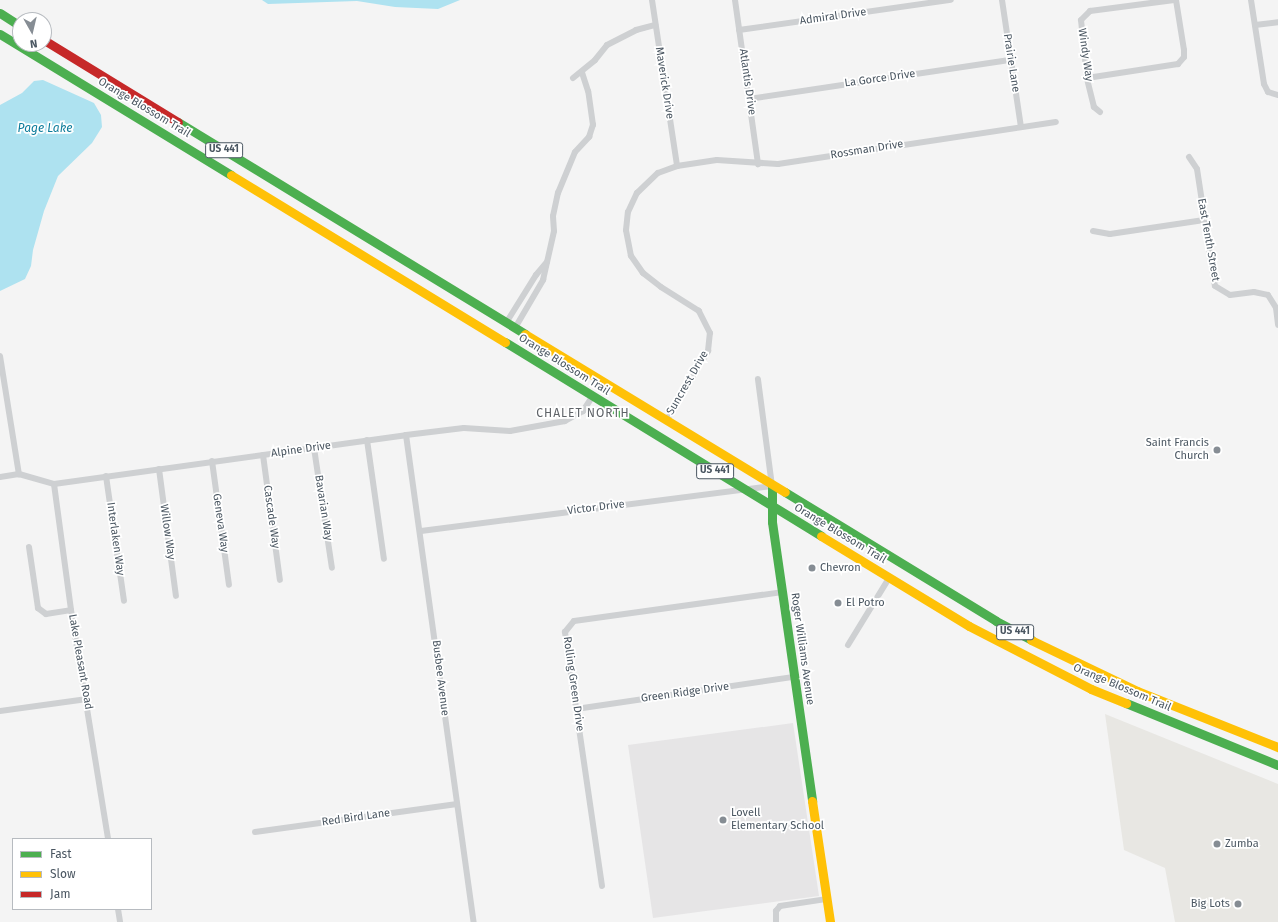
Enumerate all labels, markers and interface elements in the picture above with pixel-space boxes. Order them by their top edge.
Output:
street label: Admiral Drive [799,6,867,28]
north arrow [12,12,52,52]
street label: Windy Way [1075,28,1095,82]
street label: Prairie Lane [1000,33,1022,93]
text: N [29,36,38,50]
street label: Maverick Drive [652,46,676,120]
street label: Atlantis Drive [736,48,758,116]
street label: La Gorce Drive [844,68,916,90]
street label: Orange Blossom Trail [96,75,192,141]
water label: Page Lake [18,122,72,136]
street label: Rossman Drive [830,138,904,162]
road number: US 441 [205,142,243,158]
street label: East Tenth Street [1194,197,1222,283]
street label: Orange Blossom Trail [516,332,612,398]
street label: Suncrest Drive [664,349,712,417]
district label: CHALET NORTH [536,407,630,421]
place label: Saint Francis Church [1146,437,1209,463]
street label: Alpine Drive [270,439,332,461]
marker: Saint Francis Church [1212,445,1222,455]
road number: US 441 [696,463,734,479]
street label: Bavarian Way [311,474,335,542]
street label: Cascade Way [260,485,282,549]
street label: Geneva Way [209,493,231,553]
street label: Victor Drive [567,498,625,518]
street label: Orange Blossom Trail [792,501,888,567]
street label: Interlaken Way [103,502,127,576]
street label: Willow Way [157,503,177,561]
place label: Chevron [820,561,861,575]
marker: Chevron [807,563,817,573]
street label: Roger Williams Avenue [788,592,816,706]
place label: El Potro [846,596,885,610]
marker: El Potro [833,598,843,608]
street label: Lake Pleasant Road [65,613,95,711]
road number: US 441 [996,624,1034,640]
street label: Rolling Green Drive [560,636,586,732]
street label: Busbee Avenue [429,639,451,717]
street label: Orange Blossom Trail [1071,661,1173,715]
street label: Green Ridge Drive [640,680,730,706]
street label: Red Bird Lane [321,807,391,829]
place label: Lovell Elementary School [731,807,824,833]
marker: Lovell Elementary School [718,815,728,825]
place label: Zumba [1225,837,1259,851]
legend [12,838,152,910]
marker: Zumba [1212,839,1222,849]
text: Fast [50,847,72,861]
text: Slow [50,867,76,881]
text: Jam [50,887,70,901]
place label: Big Lots [1191,897,1230,911]
marker: Big Lots [1233,899,1243,909]

